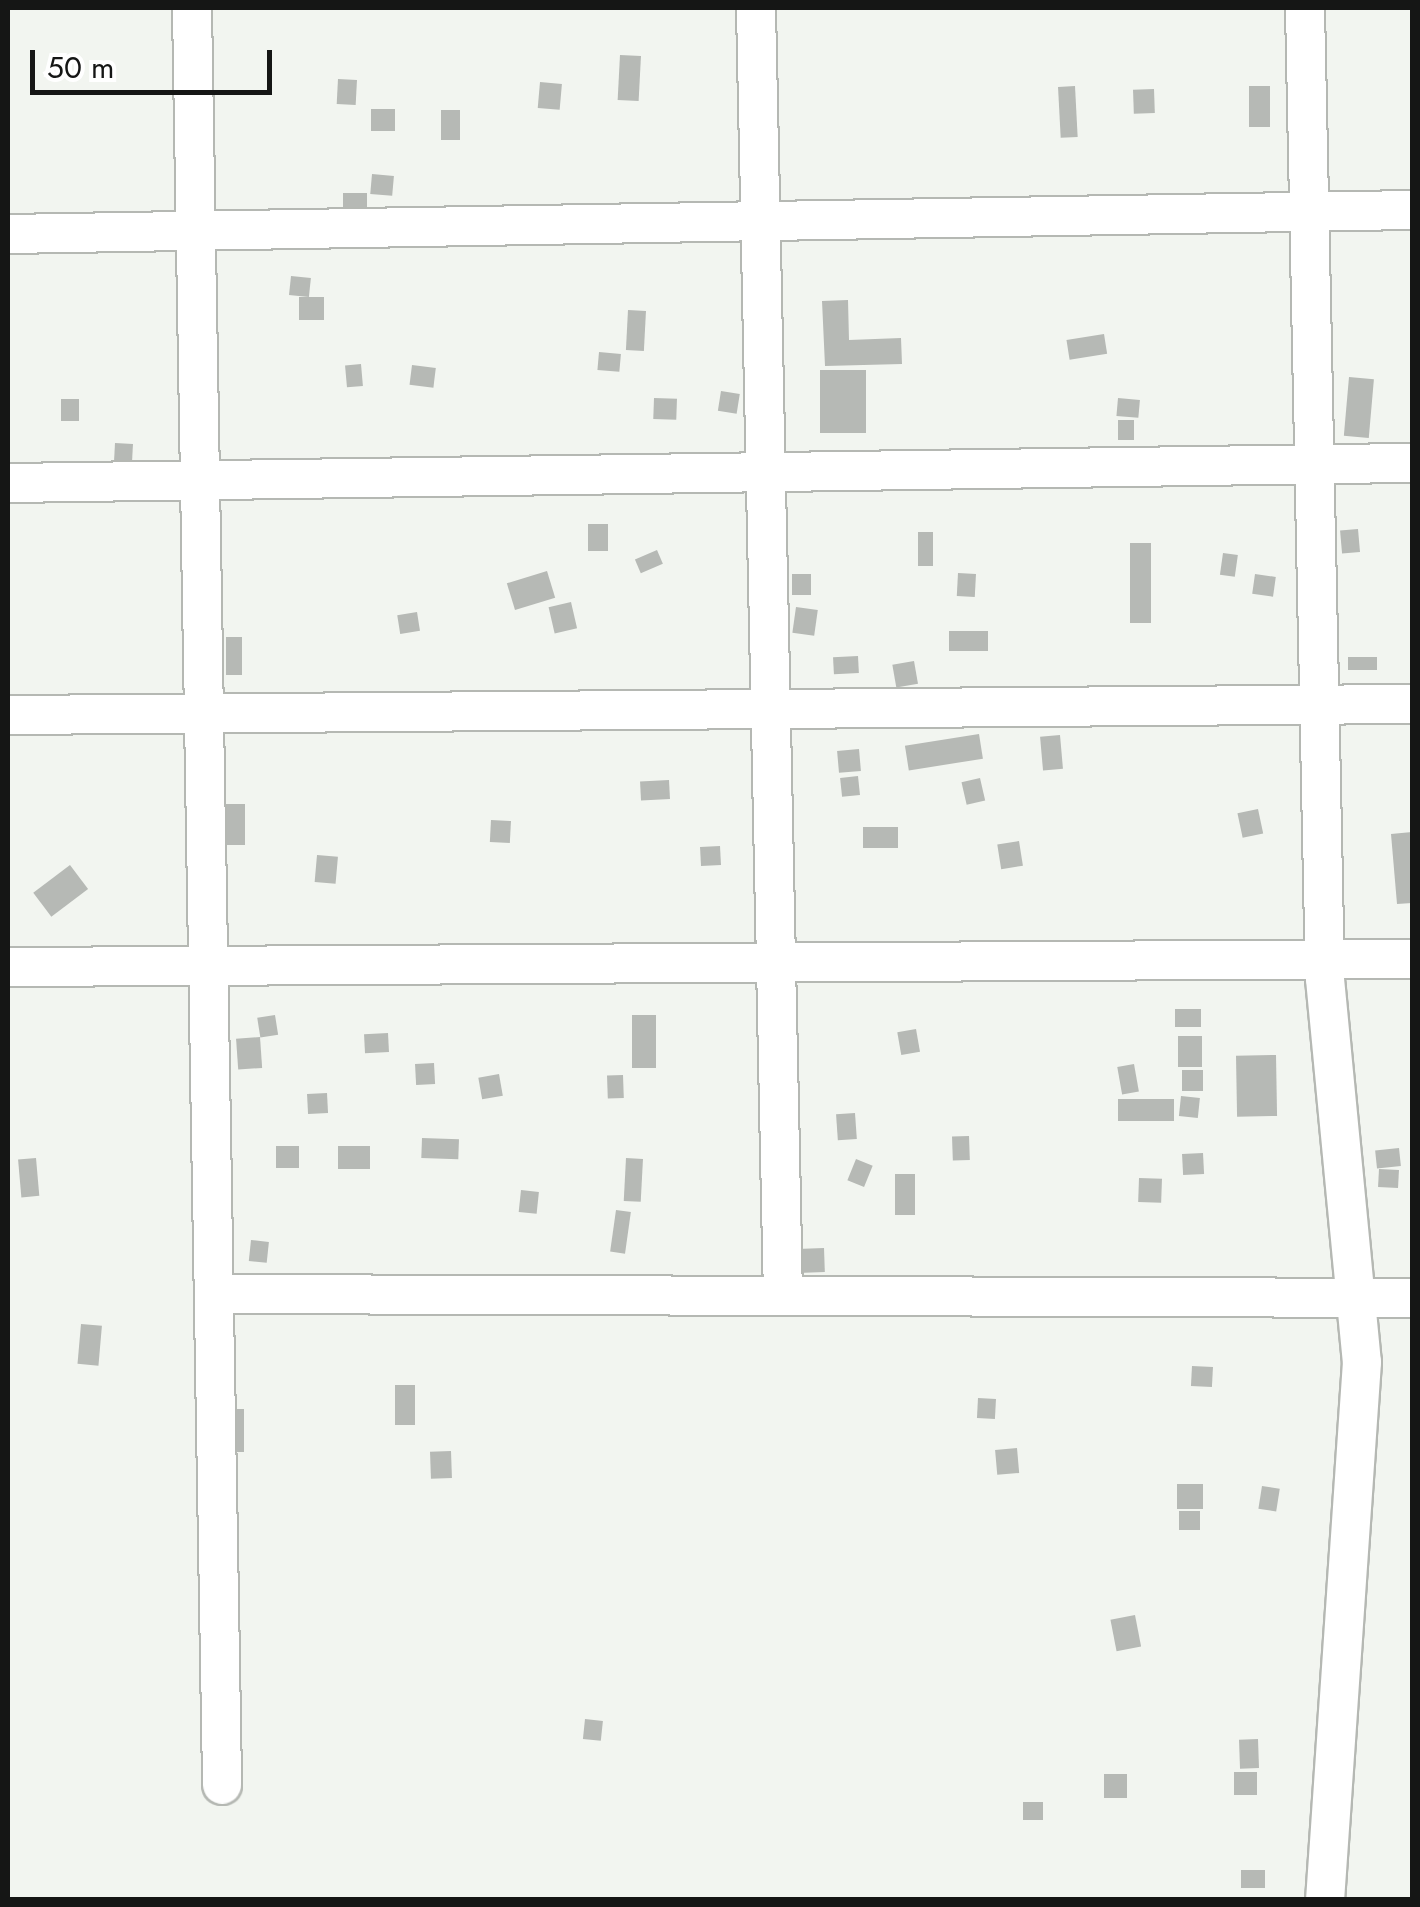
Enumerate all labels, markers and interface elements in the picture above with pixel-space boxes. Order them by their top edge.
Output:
scale bar [35,30,278,92]
text: 50 m [47,46,114,89]

